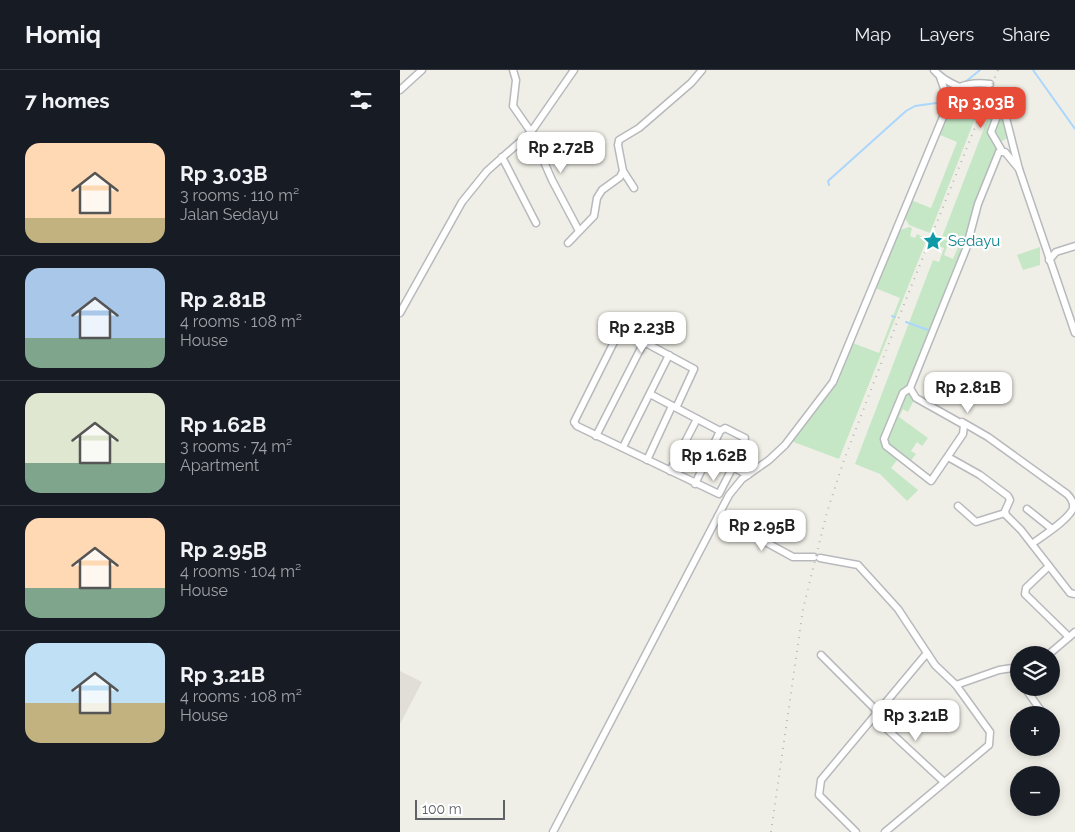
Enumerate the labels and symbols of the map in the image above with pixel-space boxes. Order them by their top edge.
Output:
pin: Rp 3.03B [929,87,1033,129]
pin: Rp 2.72B [509,132,613,174]
place icon: Sedayu [922,230,944,252]
place label: Sedayu [948,232,1000,250]
pin: Rp 2.23B [590,312,694,354]
pin: Rp 2.81B [916,372,1020,414]
pin: Rp 1.62B [662,440,766,482]
pin: Rp 2.95B [710,510,814,552]
pin: Rp 3.21B [864,700,968,742]
scale bar [415,797,505,820]

